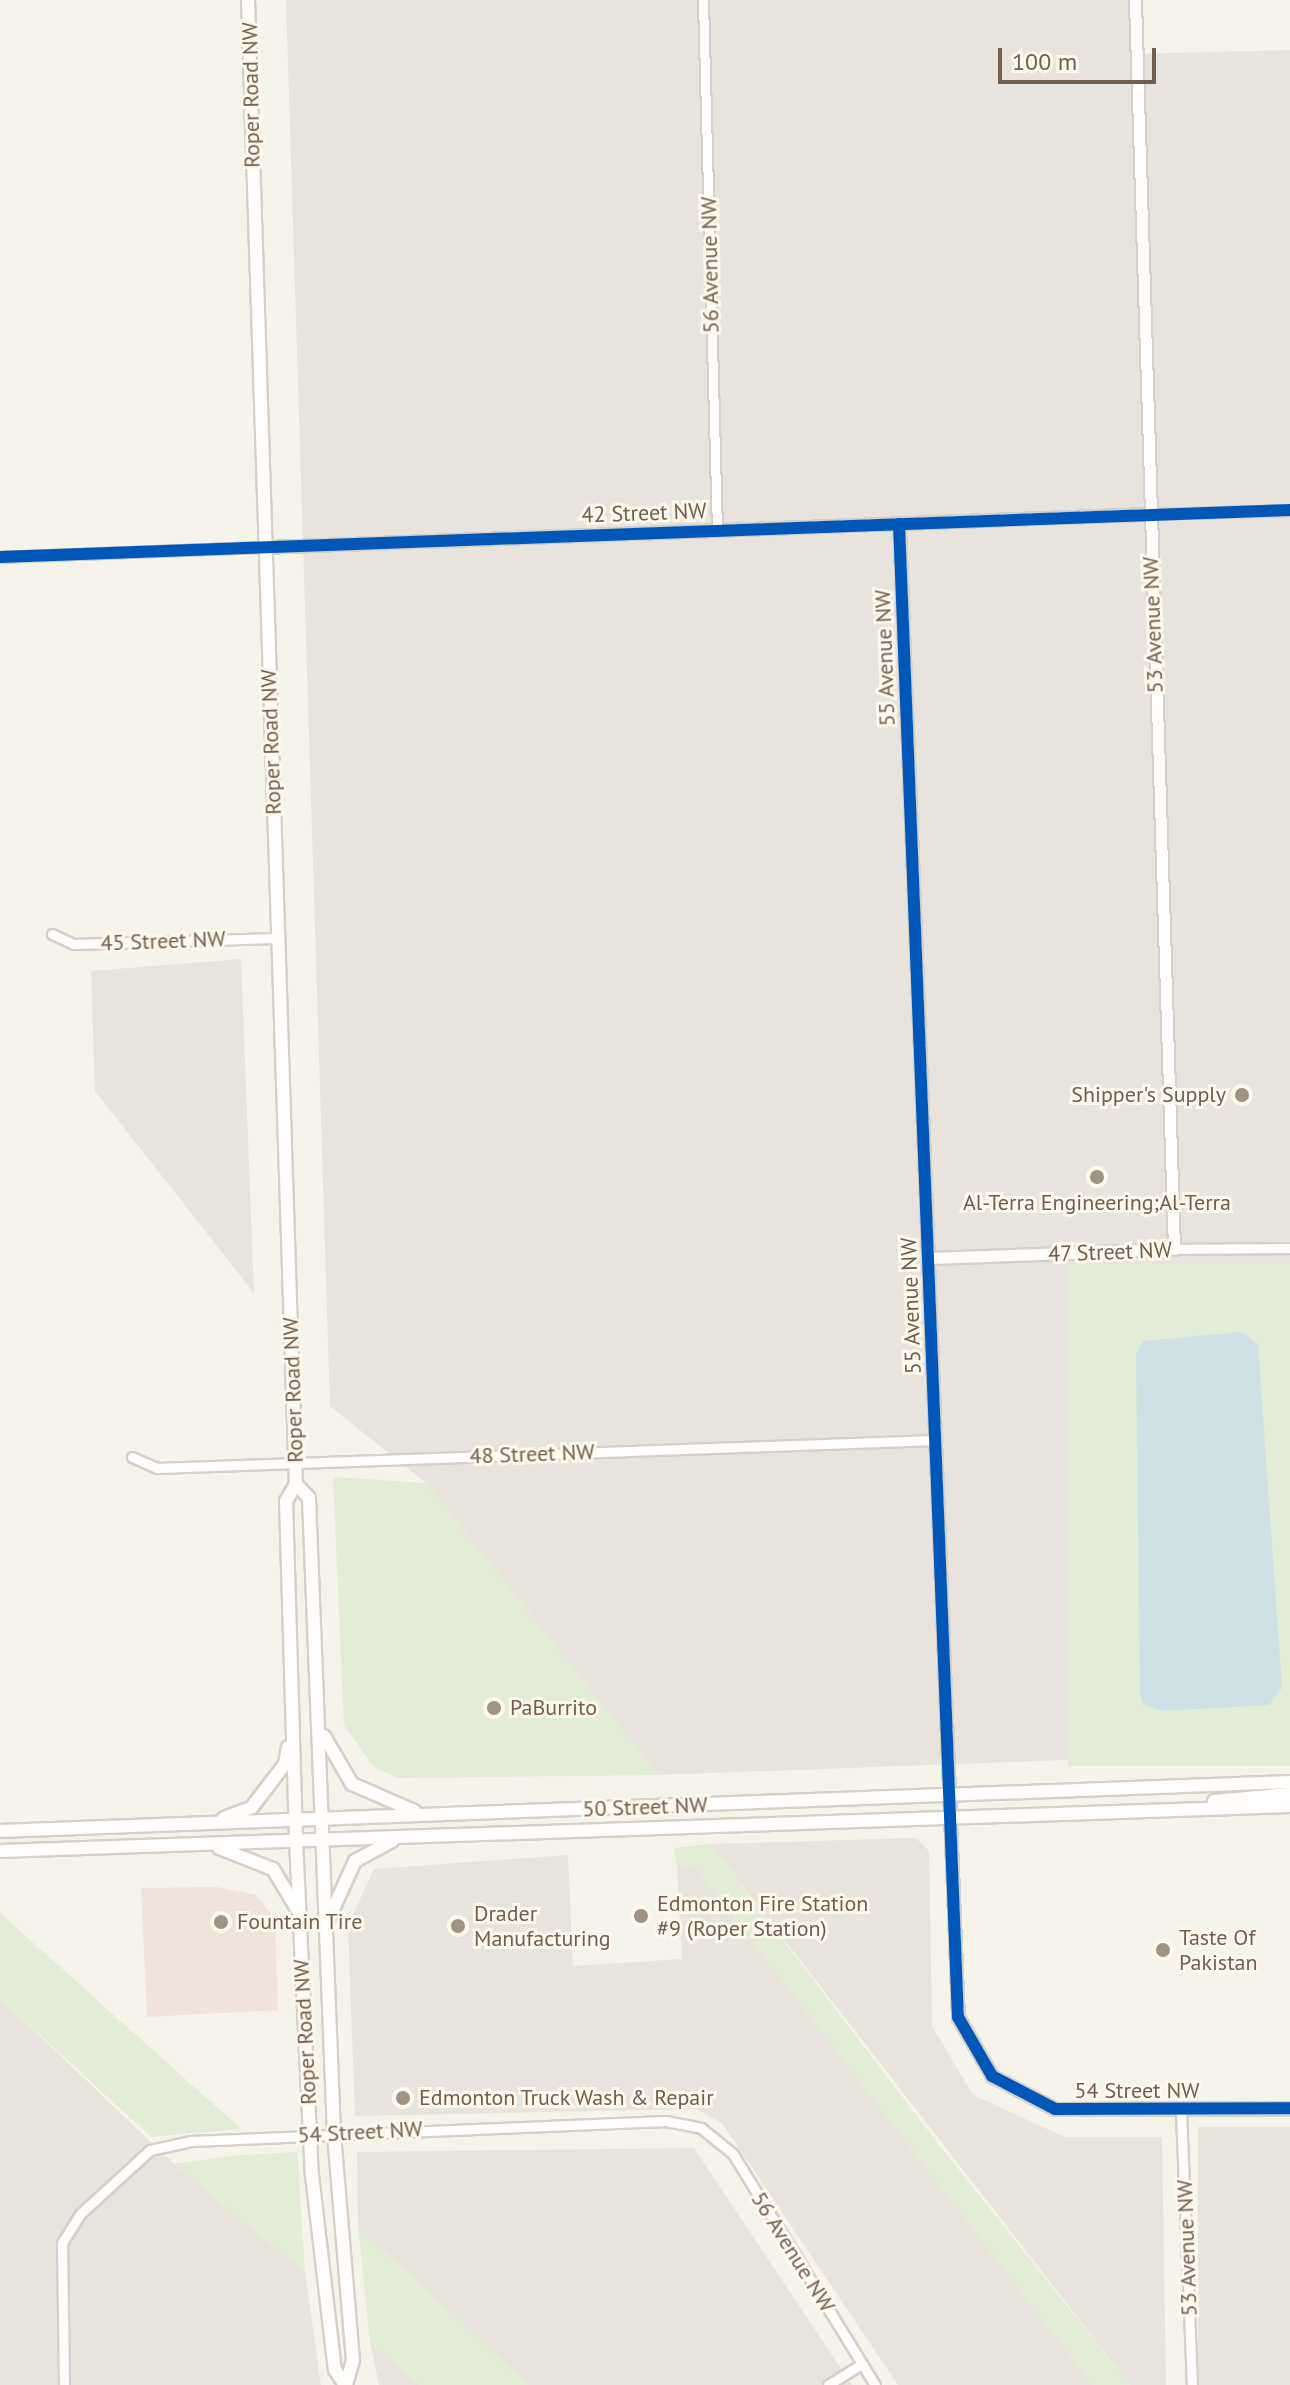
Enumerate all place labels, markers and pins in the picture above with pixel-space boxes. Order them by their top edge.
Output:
place label: Shipper's Supply [1071,1082,1226,1108]
marker: Shipper's Supply [1233,1086,1251,1104]
marker: Al-Terra Engineering;Al-Terra [1088,1168,1106,1186]
place label: Al-Terra Engineering;Al-Terra [963,1190,1231,1216]
place label: PaBurrito [510,1695,597,1721]
marker: PaBurrito [485,1699,503,1717]
place label: Edmonton Fire Station #9 (Roper Station) [657,1890,868,1942]
place label: Drader Manufacturing [474,1900,611,1952]
marker: Edmonton Fire Station #9 (Roper Station) [632,1907,650,1925]
place label: Fountain Tire [237,1909,363,1935]
marker: Fountain Tire [212,1913,230,1931]
marker: Drader Manufacturing [449,1917,467,1935]
place label: Taste Of Pakistan [1179,1924,1258,1976]
marker: Taste Of Pakistan [1154,1941,1172,1959]
place label: Edmonton Truck Wash & Repair [419,2085,715,2111]
marker: Edmonton Truck Wash & Repair [394,2089,412,2107]

